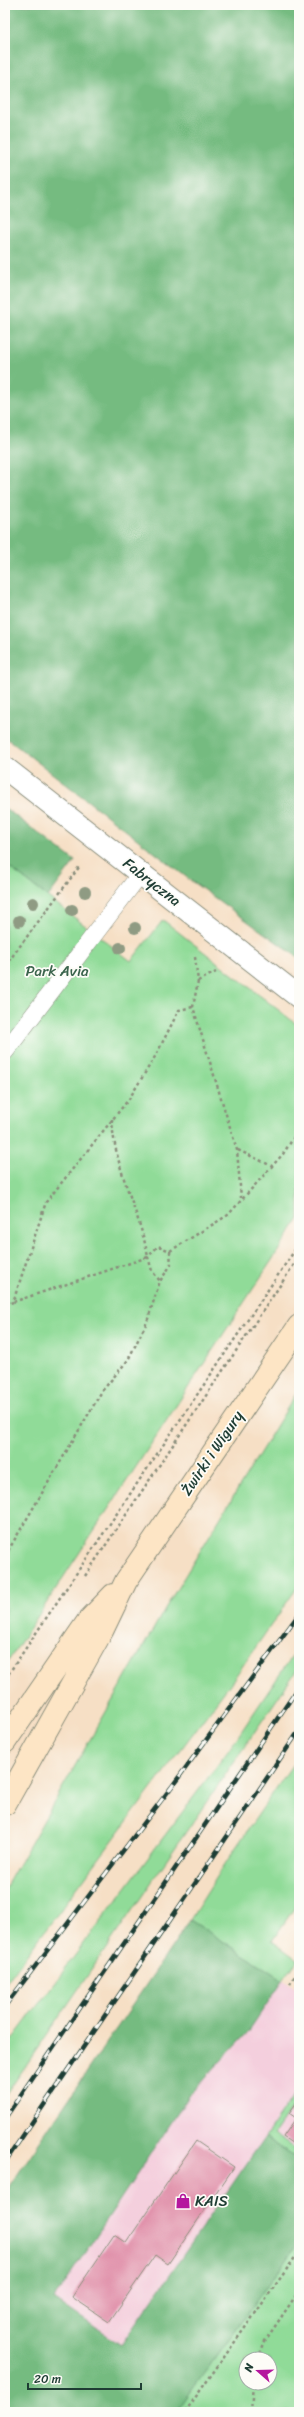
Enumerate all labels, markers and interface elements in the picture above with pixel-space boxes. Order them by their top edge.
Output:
street label: Fabryczna [117,851,187,913]
park label: Park Avia [25,958,89,984]
street label: Żwirki i Wigury [174,1405,250,1501]
place label: KAIS [195,2188,229,2214]
shop icon: KAIS [174,2192,192,2210]
north arrow [238,2351,278,2391]
text: N [238,2361,259,2376]
scale bar [28,2365,141,2391]
text: 20 m [34,2368,61,2390]

